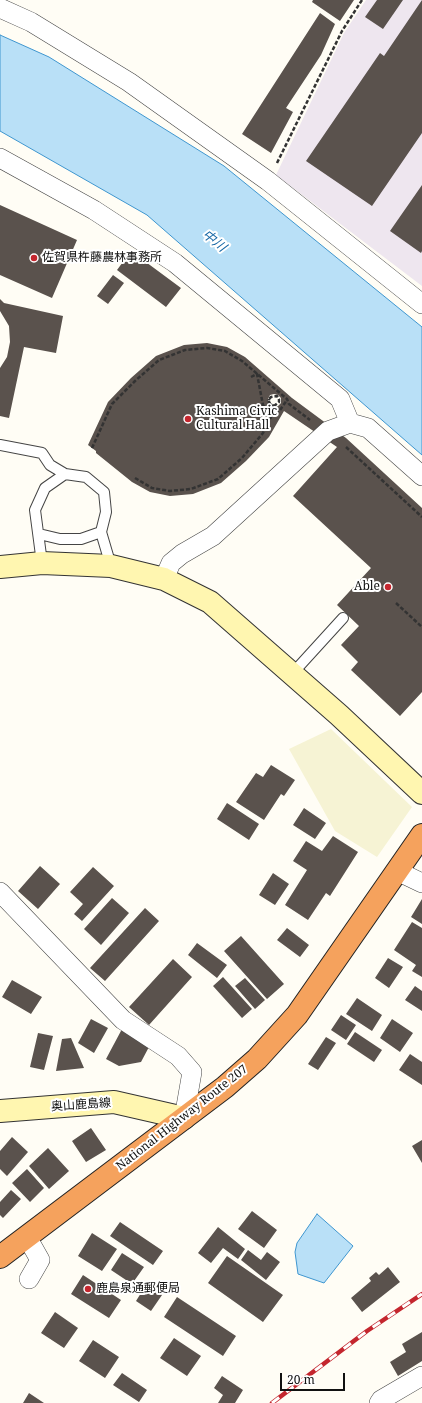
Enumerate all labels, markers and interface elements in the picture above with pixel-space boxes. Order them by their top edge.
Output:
water label: 中川 [199,227,229,255]
place label: 佐賀県杵藤農林事務所 [42,251,162,265]
marker: 佐賀県杵藤農林事務所 [29,253,39,263]
place label: Kashima Civic Cultural Hall [196,405,277,433]
marker: Kashima Civic Cultural Hall [183,414,193,424]
place label: Able [354,580,380,594]
marker: Able [383,582,393,592]
street label: National Highway Route 207 [113,1062,251,1174]
street label: 奥山鹿島線 [51,1096,111,1114]
place label: 鹿島泉通郵便局 [96,1282,180,1296]
marker: 鹿島泉通郵便局 [83,1284,93,1294]
scale bar [282,1365,347,1391]
text: 20 m [287,1371,315,1388]

